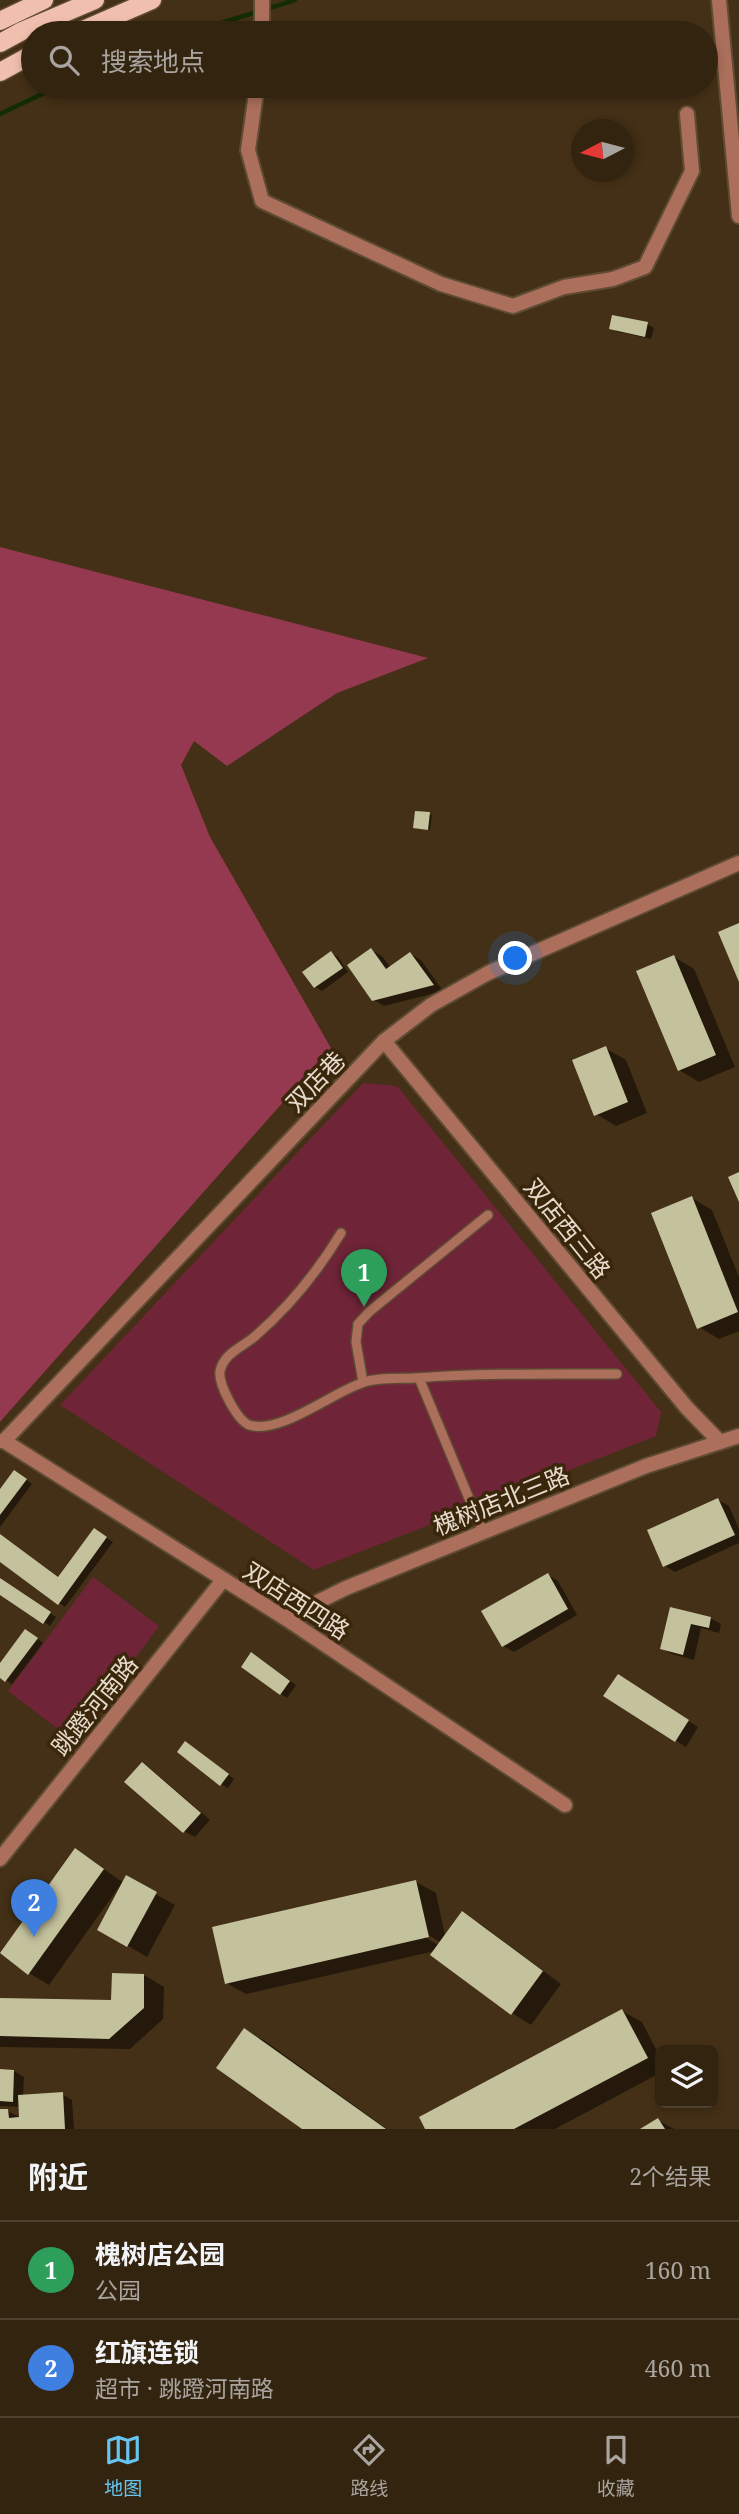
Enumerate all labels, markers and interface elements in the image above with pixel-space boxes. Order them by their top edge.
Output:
search box [21,21,718,98]
icon: search [45,41,83,79]
text: 搜索地点 [101,43,205,79]
north arrow [571,119,634,182]
your location [498,941,532,975]
street label: 双店巷 [278,1044,352,1118]
street label: 双店西三路 [517,1171,619,1285]
pin: 1 [341,1249,387,1307]
street label: 槐树店北三路 [428,1458,574,1542]
street label: 双店西四路 [238,1553,356,1647]
street label: 跳蹬河南路 [43,1648,145,1762]
pin: 2 [11,1879,57,1937]
map controls [655,2045,718,2108]
button: layers [655,2045,718,2108]
text: 附近 [28,2156,88,2197]
text: 2个结果 [629,2160,711,2192]
text: 槐树店公园 [95,2236,225,2272]
text: 1 [45,2254,58,2286]
text: 160 m [645,2254,711,2286]
text: 公园 [95,2274,141,2306]
text: 红旗连锁 [95,2334,199,2370]
text: 2 [45,2352,58,2384]
text: 460 m [645,2352,711,2384]
text: 超市 · 跳蹬河南路 [95,2372,274,2404]
tab: 地图 [104,2431,142,2501]
tab: 路线 [350,2431,389,2501]
tab: 收藏 [597,2431,635,2501]

